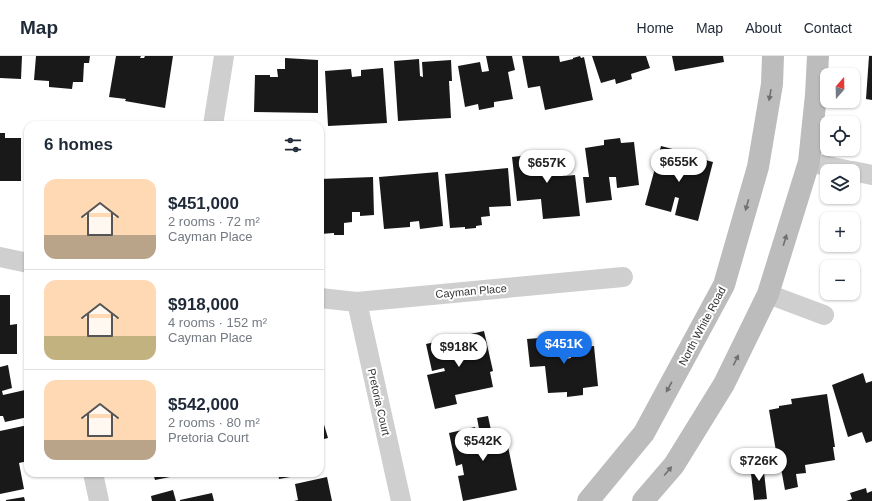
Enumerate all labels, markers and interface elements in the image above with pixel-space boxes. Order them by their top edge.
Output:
text: Map [20,17,58,38]
text: Home [637,20,674,36]
text: Map [696,20,723,36]
text: About [745,20,782,36]
text: Contact [804,20,852,36]
north arrow [820,68,860,108]
map controls [820,68,860,300]
one-way arrow [767,89,773,101]
button: locate [820,116,860,156]
icon: filters [282,134,304,156]
text: 6 homes [44,135,113,154]
pin: $655K [651,149,707,183]
pin: $657K [519,150,575,184]
text: $655K [660,154,698,169]
text: $657K [528,155,566,170]
button: layers [820,164,860,204]
text: $451,000 [168,194,239,213]
icon: home [76,195,124,243]
one-way arrow [744,199,750,211]
button: + [820,212,860,252]
text: 2 rooms · 72 m² [168,214,260,229]
text: Cayman Place [168,229,253,244]
one-way arrow [782,234,788,246]
button: − [820,260,860,300]
street label: Cayman Place [435,282,507,300]
street label: North White Road [676,285,728,367]
text: $918,000 [168,295,239,314]
icon: home [76,296,124,344]
text: 4 rooms · 152 m² [168,315,267,330]
text: Cayman Place [168,330,253,345]
pin: $451K [536,331,592,365]
pin: $918K [431,334,487,368]
text: $451K [545,336,583,351]
text: $918K [440,339,478,354]
one-way arrow [733,355,739,366]
street label: Pretoria Court [365,367,393,437]
one-way arrow [666,382,672,393]
text: $542,000 [168,395,239,414]
icon: home [76,396,124,444]
text: 2 rooms · 80 m² [168,415,260,430]
pin: $542K [455,428,511,462]
text: Pretoria Court [168,430,249,445]
text: $542K [464,433,502,448]
pin: $726K [731,448,787,482]
text: $726K [740,453,778,468]
one-way arrow [664,466,673,477]

